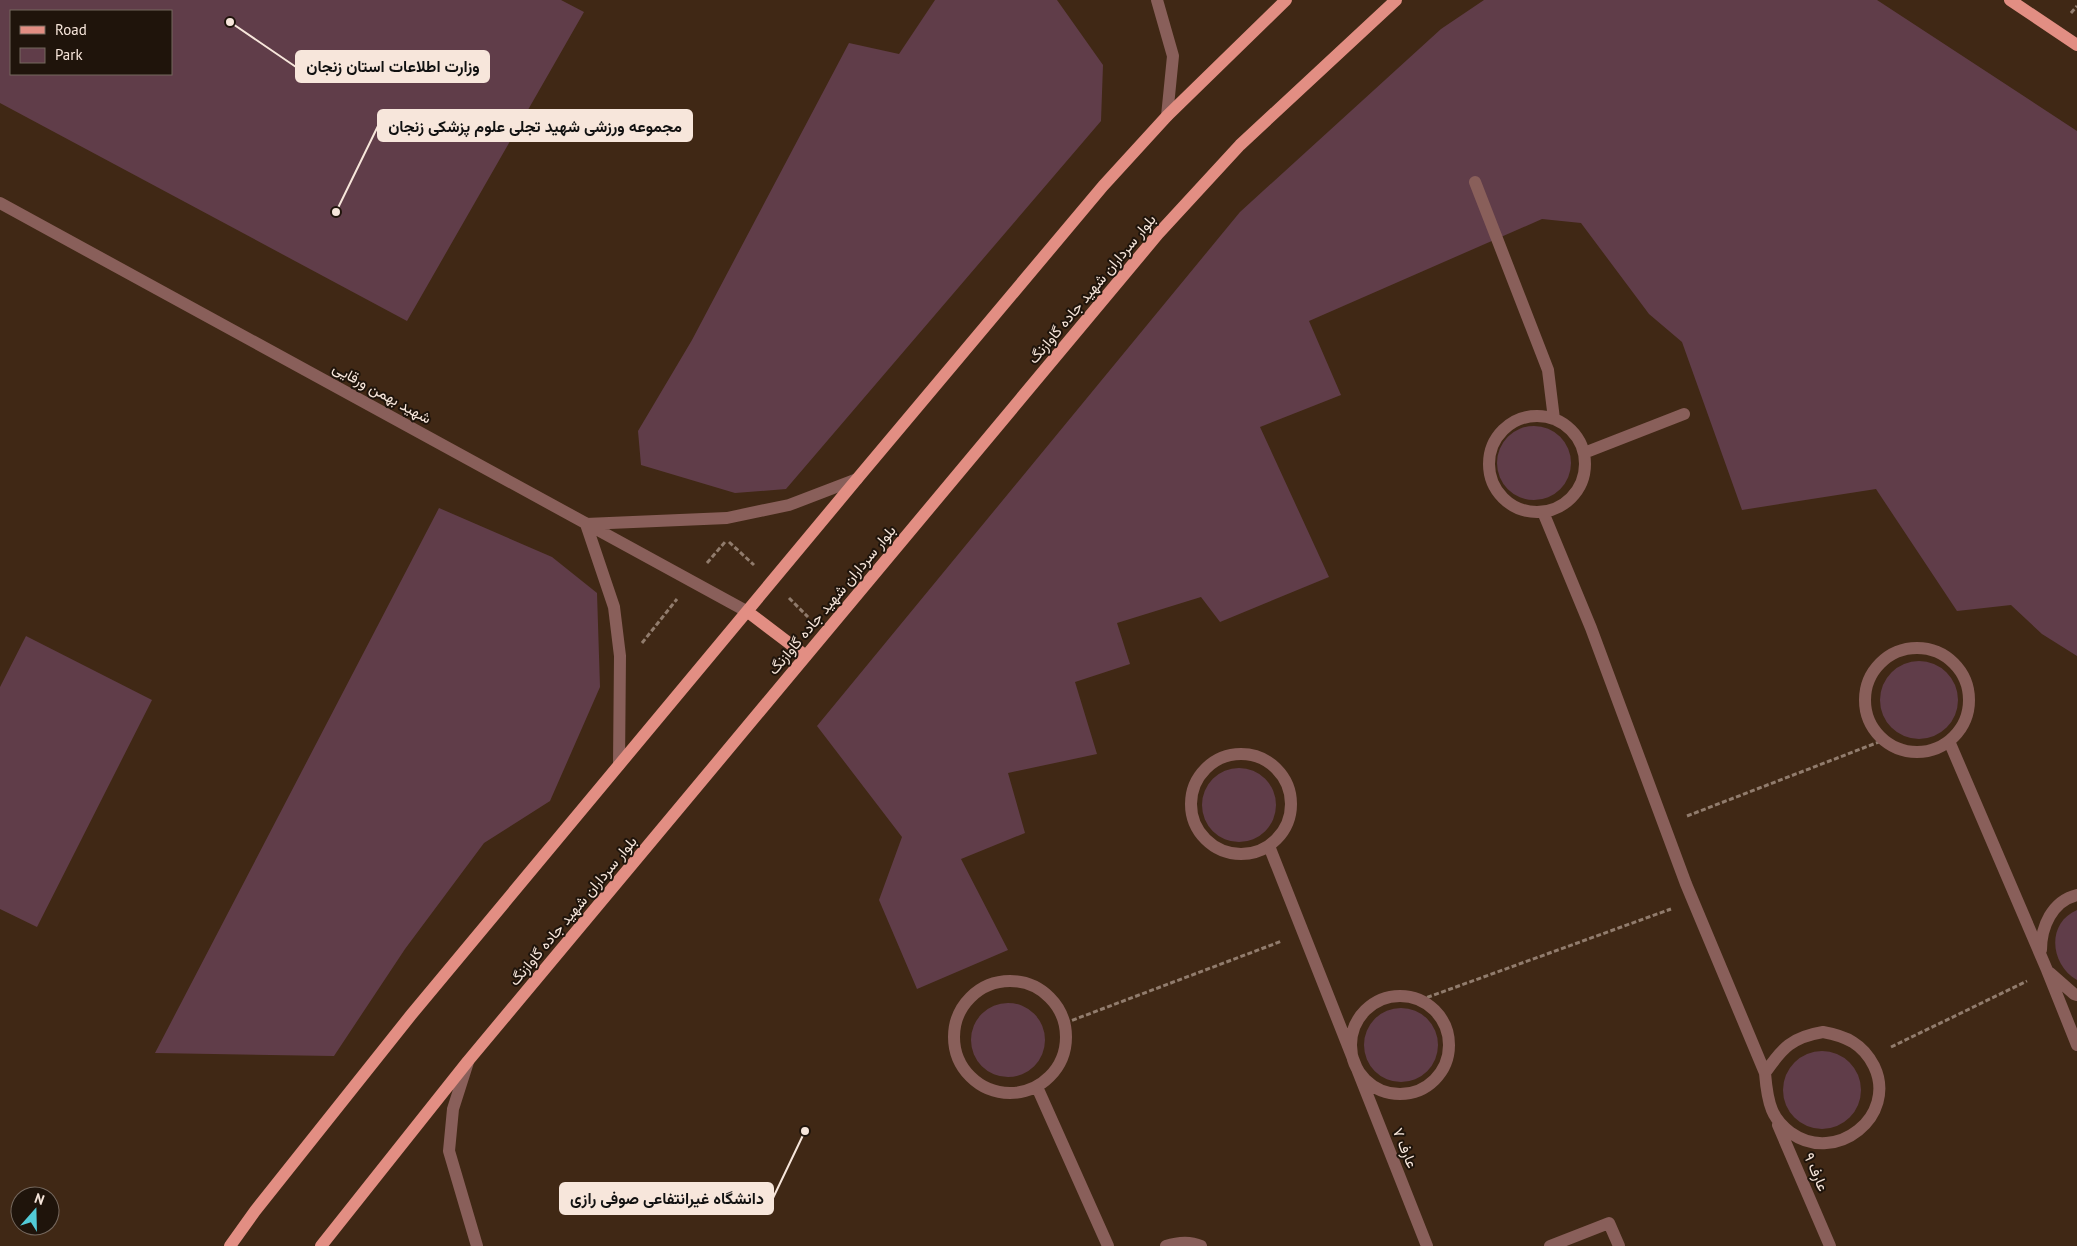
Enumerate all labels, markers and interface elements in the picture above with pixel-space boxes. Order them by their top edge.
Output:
legend [10,10,172,75]
text: Road [55,20,87,39]
text: Park [55,45,83,64]
callout: وزارت اطلاعات استان زنجان [296,51,489,82]
text: وزارت اطلاعات استان زنجان [306,56,480,77]
callout: مجموعه ورزشی شهید تجلی علوم پزشکی زنجان [378,110,692,141]
text: مجموعه ورزشی شهید تجلی علوم پزشکی زنجان [388,116,682,138]
street label: بلوار سرداران شهید جاده گاوازنگ [1023,210,1160,367]
street label: شهید بهمن ورقایی [329,358,435,429]
street label: بلوار سرداران شهید جاده گاوازنگ [763,521,900,678]
street label: بلوار سرداران شهید جاده گاوازنگ [504,832,641,989]
street label: عارف ۷ [1389,1125,1422,1171]
street label: عارف ۹ [1800,1150,1833,1194]
callout: دانشگاه غیرانتفاعی صوفی رازی [560,1183,773,1214]
north arrow [10,1186,60,1236]
text: دانشگاه غیرانتفاعی صوفی رازی [570,1188,764,1209]
text: N [32,1189,47,1209]

